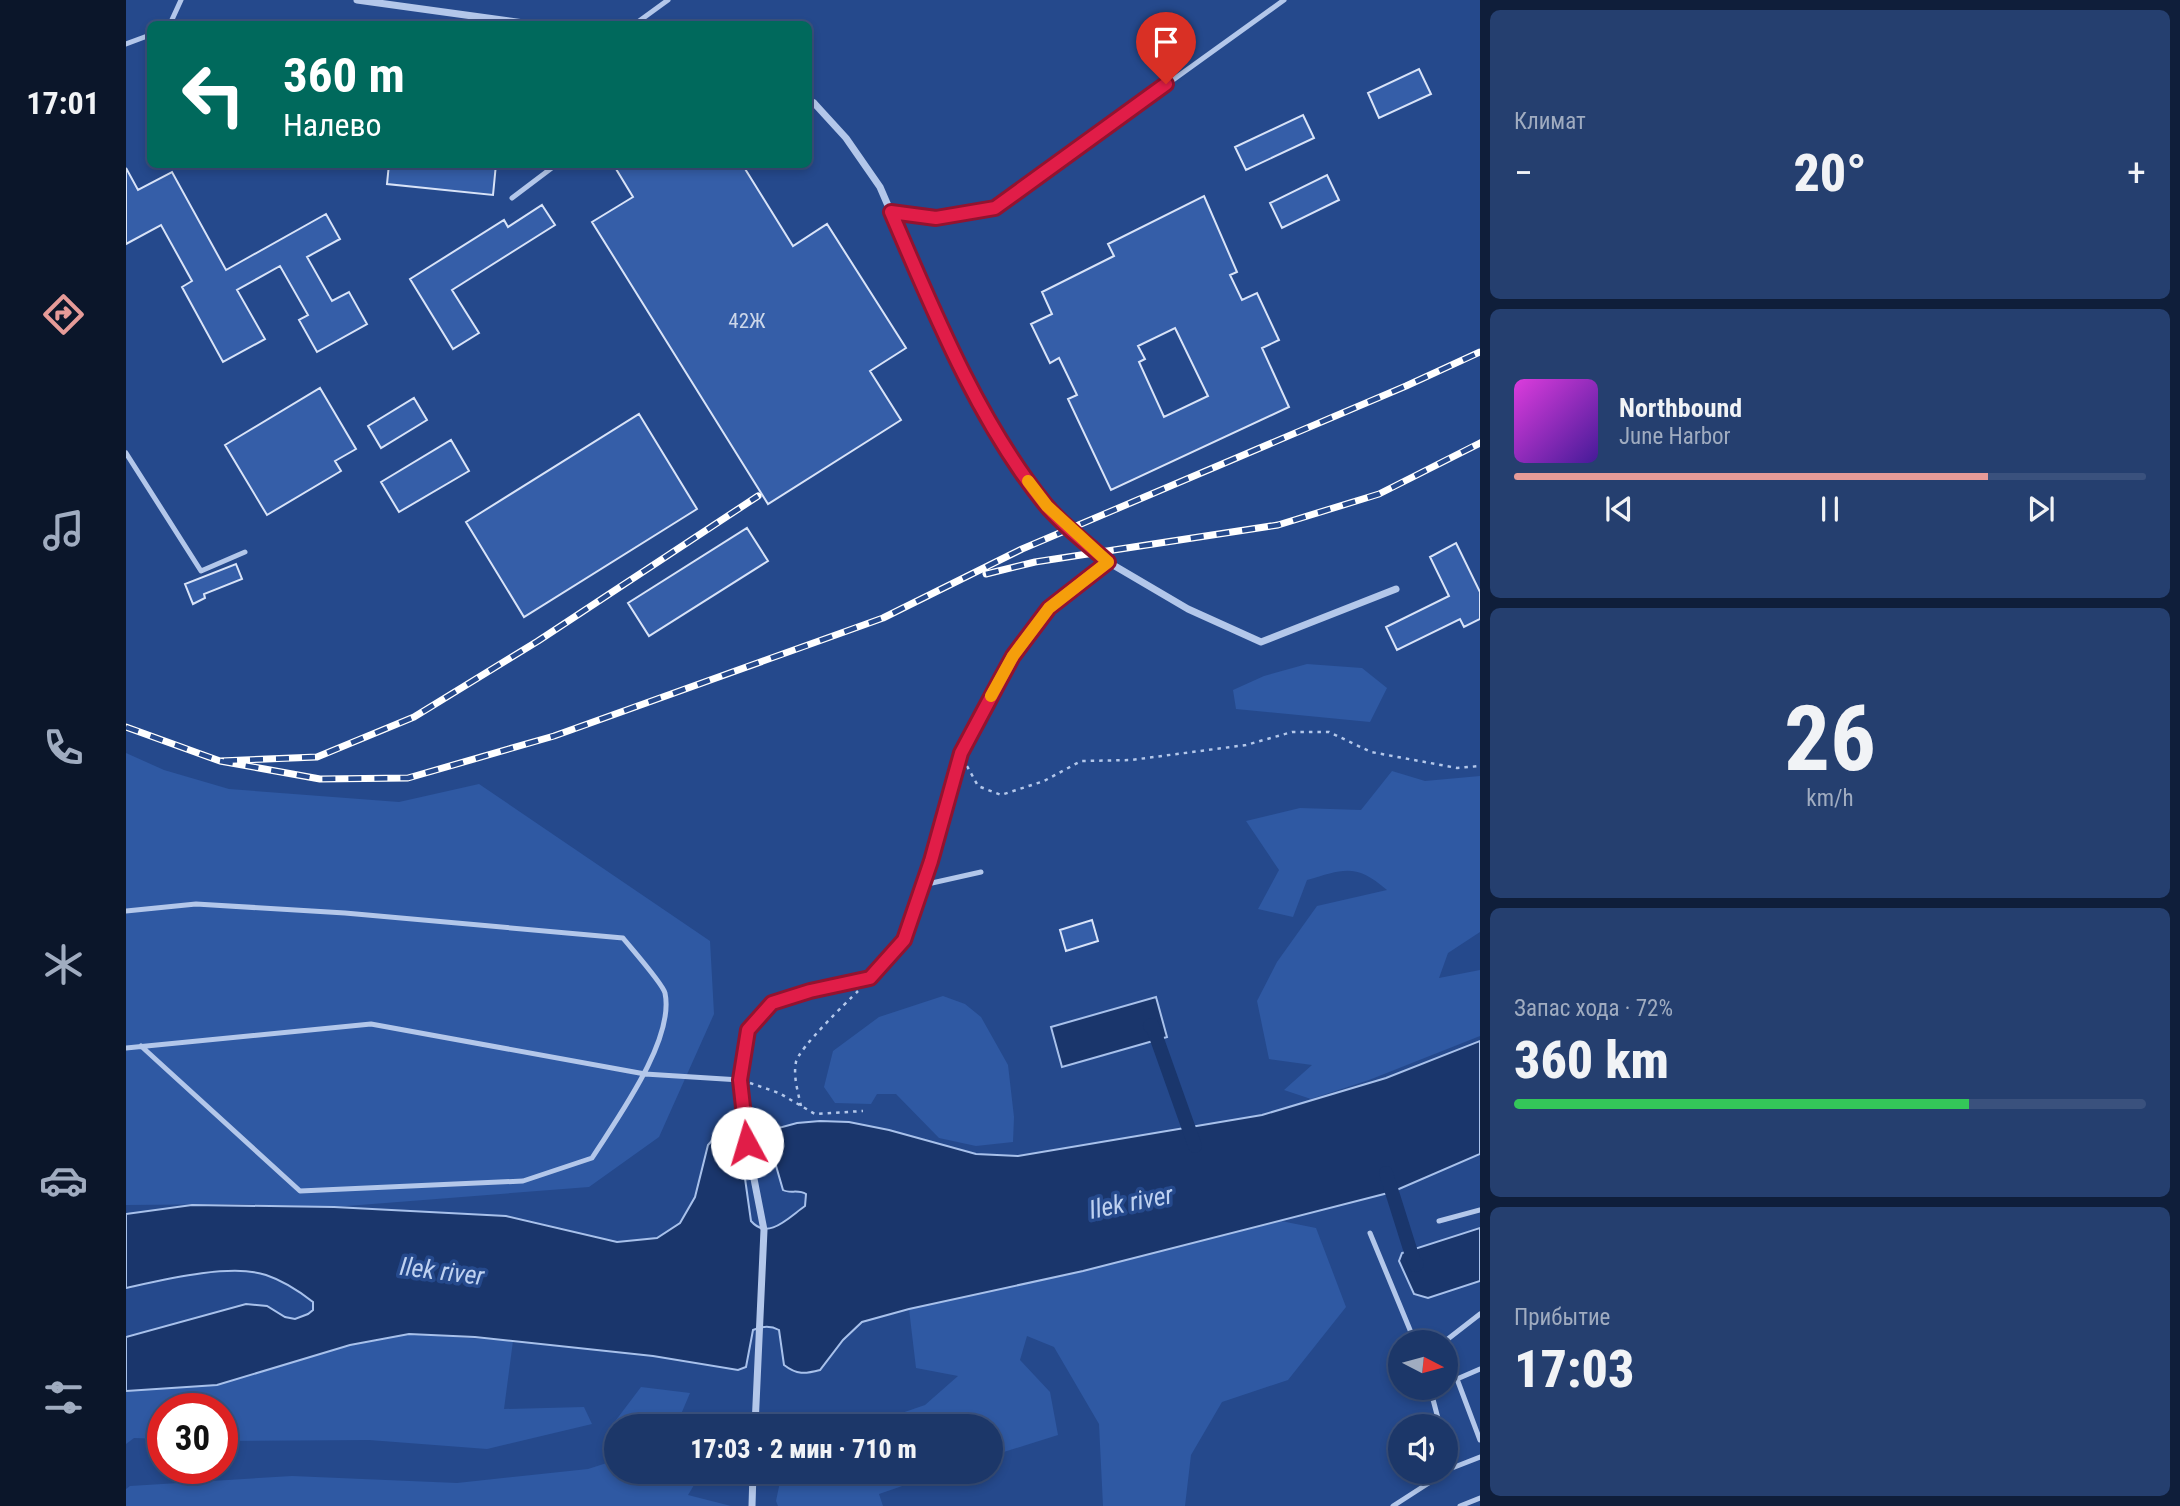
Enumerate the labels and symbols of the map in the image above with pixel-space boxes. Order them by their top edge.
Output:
pin [1136,12.0,1196,84]
house number: 42Ж [728,309,766,333]
position arrow [710,1106,784,1180]
water label: Ilek river [1087,1179,1177,1225]
water label: Ilek river [398,1251,487,1291]
north arrow [1388,1330,1458,1400]
speed limit sign: 30 [147,1393,238,1484]

